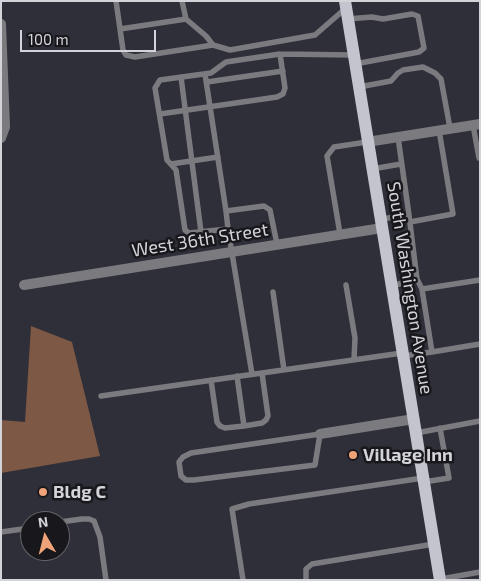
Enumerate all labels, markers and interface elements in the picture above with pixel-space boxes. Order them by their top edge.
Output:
scale bar [22,20,159,52]
text: 100 m [28,30,69,48]
street label: South Washington Avenue [383,180,437,396]
street label: West 36th Street [130,219,270,261]
place label: Village Inn [363,444,453,466]
marker: Village Inn [347,449,359,461]
place label: Bldg C [53,481,106,503]
marker: Bldg C [37,486,49,498]
north arrow [20,511,70,561]
text: N [37,513,49,531]

